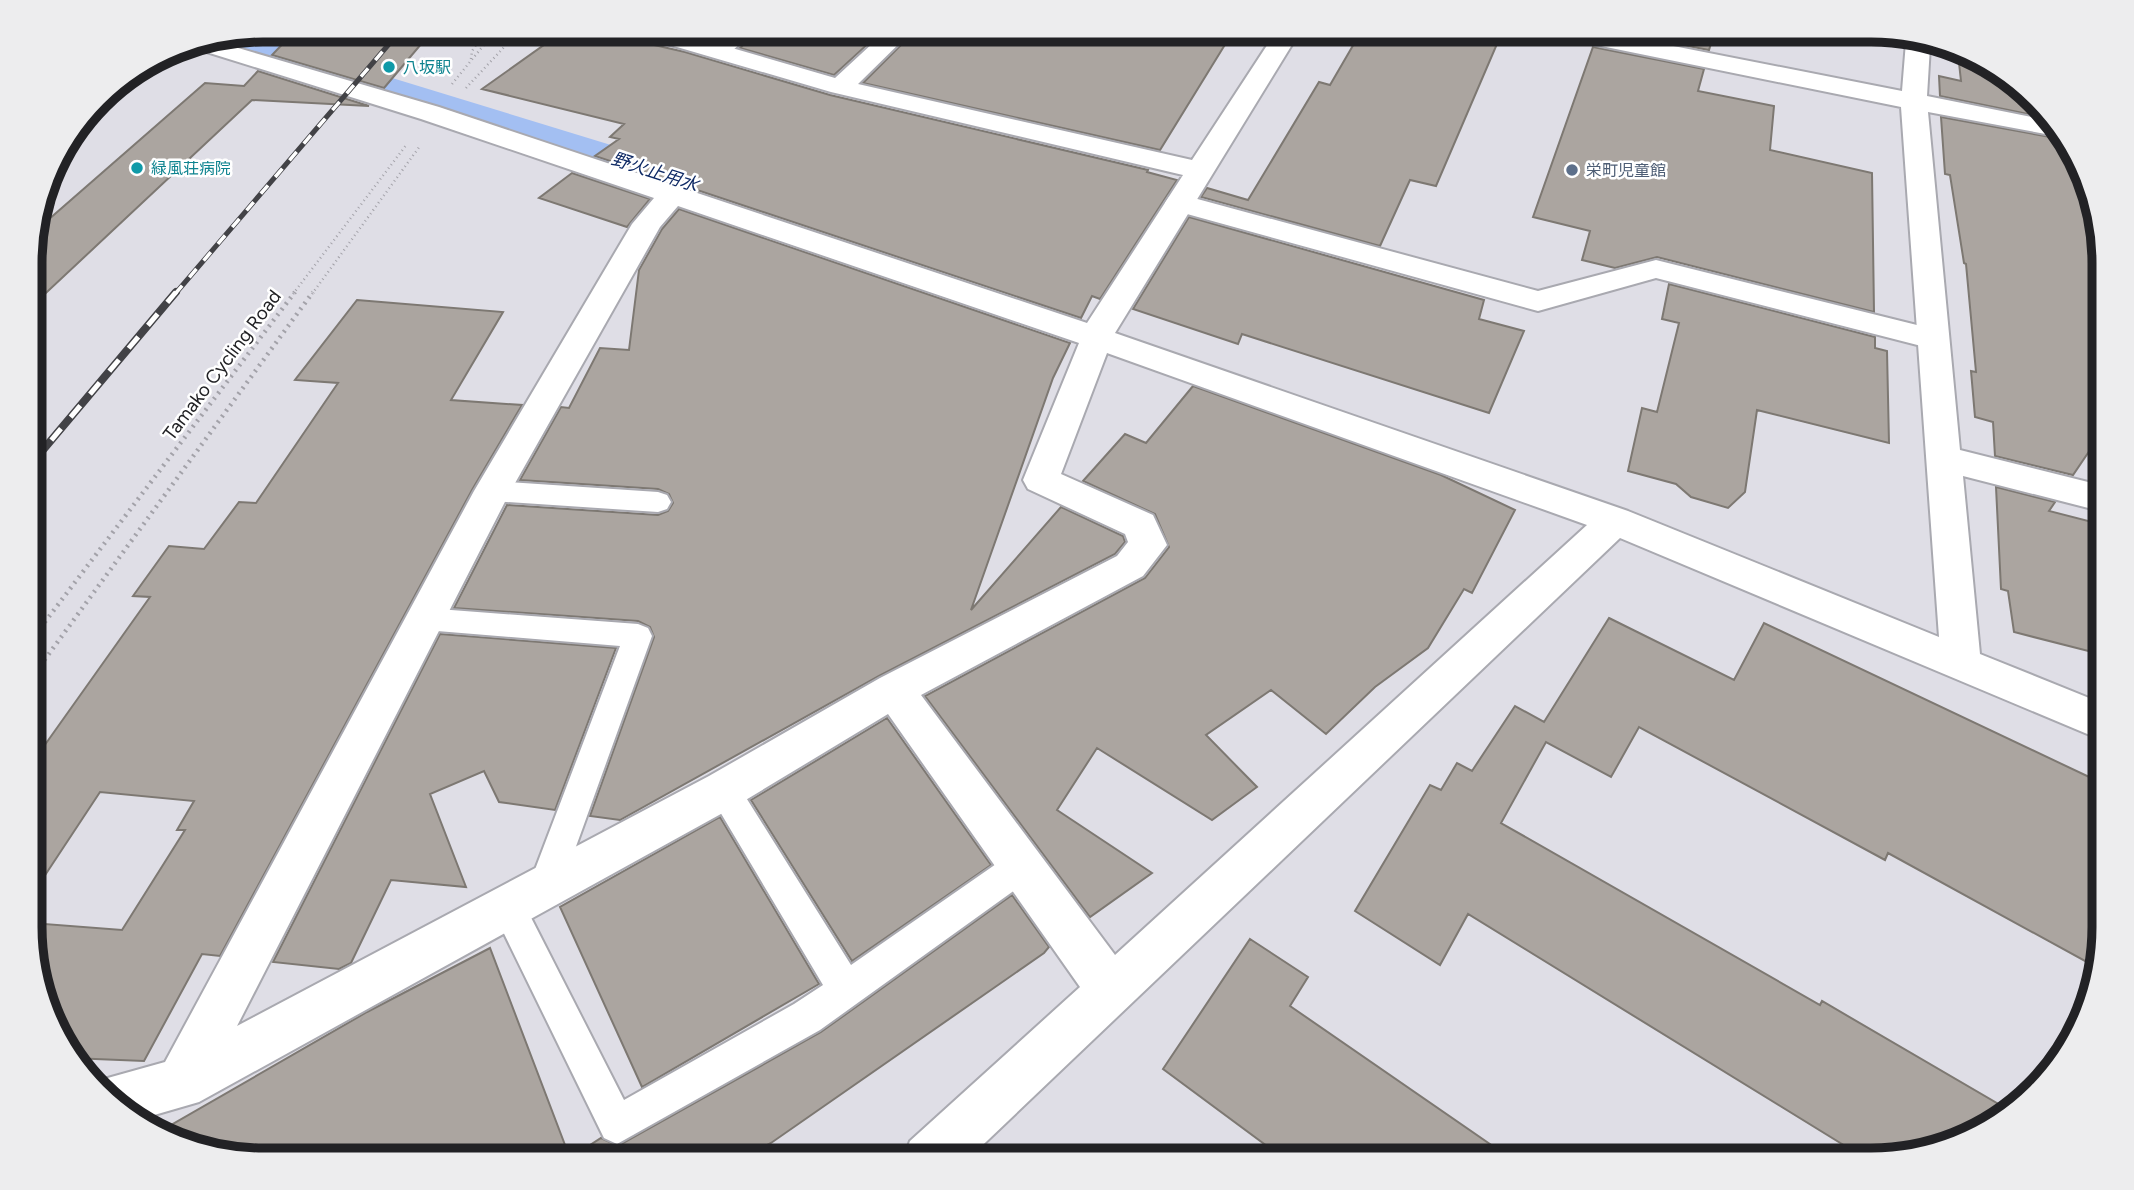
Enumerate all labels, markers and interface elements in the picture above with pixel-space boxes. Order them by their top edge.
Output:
place label: 八坂駅 [403,58,451,77]
marker: 八坂駅 [381,59,397,75]
water label: 野火止用水 [609,148,703,197]
place label: 緑風荘病院 [151,159,231,178]
marker: 緑風荘病院 [129,160,145,176]
place label: 栄町児童館 [1586,161,1666,180]
marker: 栄町児童館 [1564,162,1580,178]
street label: Tamako Cycling Road [158,285,286,445]

